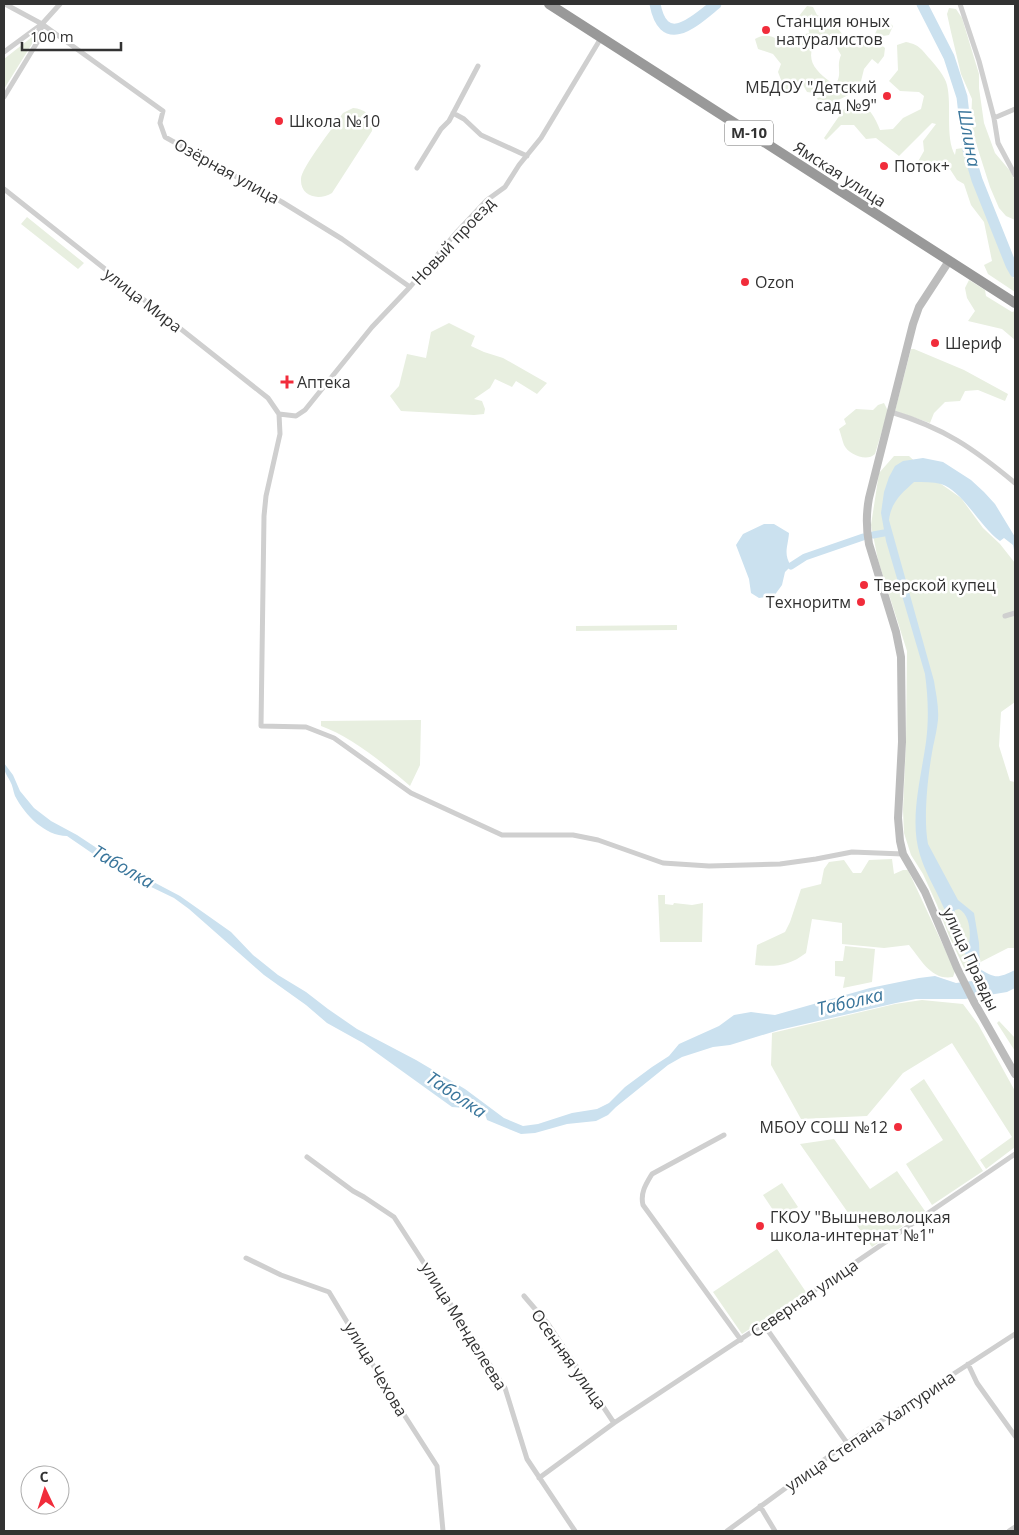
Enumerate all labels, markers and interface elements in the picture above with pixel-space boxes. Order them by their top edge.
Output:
place label: Станция юных натуралистов [776,10,891,50]
scale bar [22,20,121,52]
marker: Станция юных натуралистов [760,24,772,36]
text: 100 m [30,26,74,46]
place label: МБДОУ "Детский сад №9" [745,76,877,116]
marker: МБДОУ "Детский сад №9" [881,90,893,102]
water label: Шлина [953,107,987,169]
place label: Школа №10 [289,110,380,132]
marker: Школа №10 [273,115,285,127]
road number: М-10 [725,120,773,146]
street label: Озёрная улица [170,133,284,209]
street label: Ямская улица [790,136,890,212]
place label: Поток+ [894,155,950,177]
marker: Поток+ [878,160,890,172]
street label: Новый проезд [407,192,499,290]
street label: улица Мира [99,263,187,337]
place label: Ozon [755,271,794,293]
marker: Ozon [739,276,751,288]
place label: Шериф [945,332,1002,354]
marker: Шериф [929,337,941,349]
place label: Аптека [297,371,351,393]
marker: Аптека [281,376,293,388]
place label: Тверской купец [874,574,996,596]
marker: Тверской купец [858,579,870,591]
place label: Техноритм [766,591,851,613]
marker: Техноритм [855,596,867,608]
water label: Таболка [88,839,159,893]
street label: улица Правды [937,904,1005,1014]
water label: Таболка [814,982,885,1020]
water label: Таболка [422,1065,491,1123]
place label: МБОУ СОШ №12 [760,1116,888,1138]
marker: МБОУ СОШ №12 [892,1121,904,1133]
place label: ГКОУ "Вышневолоцкая школа-интернат №1" [770,1206,951,1246]
marker: ГКОУ "Вышневолоцкая школа-интернат №1" [754,1220,766,1232]
street label: Северная улица [746,1254,862,1342]
street label: улица Менделеева [416,1258,512,1394]
street label: Осенняя улица [526,1305,612,1413]
street label: улица Чехова [339,1318,413,1420]
street label: улица Степана Халтурина [781,1366,959,1496]
north arrow [20,1465,70,1515]
text: С [39,1467,49,1486]

